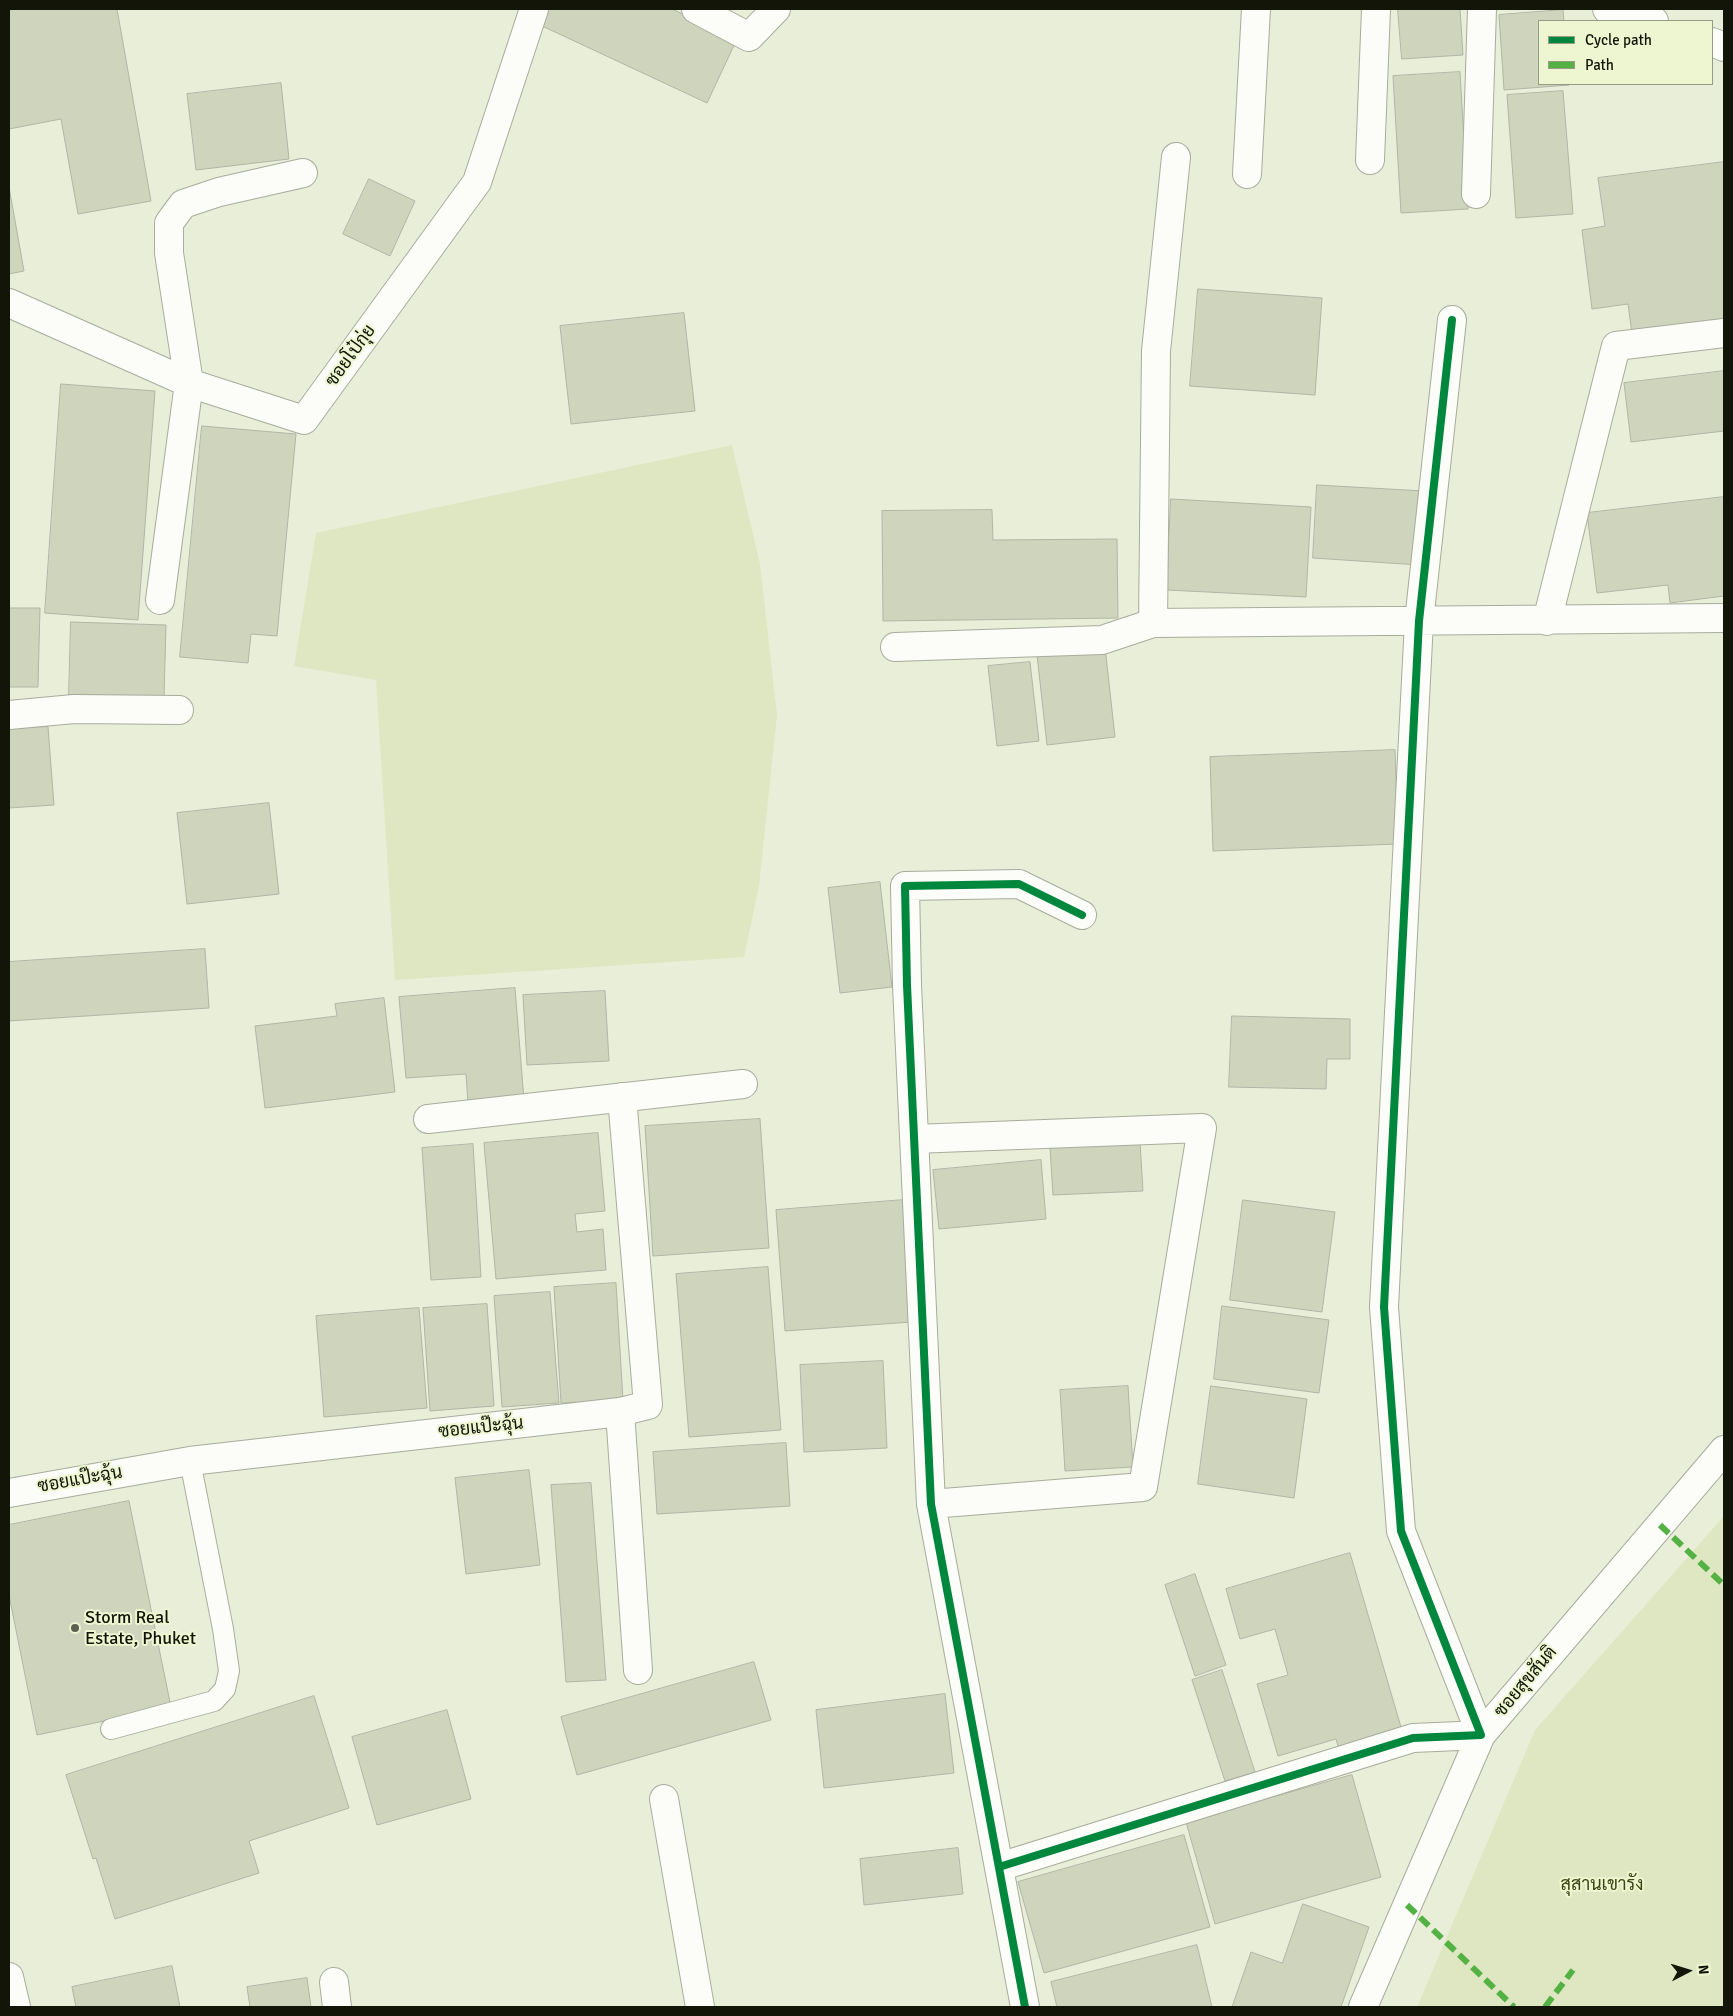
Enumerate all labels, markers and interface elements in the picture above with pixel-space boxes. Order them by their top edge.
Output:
legend [1538,20,1713,85]
text: Cycle path [1585,31,1652,49]
text: Path [1585,56,1614,74]
street label: ซอยโป๋กุ่ย [321,321,381,391]
street label: ซอยแป๊ะฉุ้น [437,1413,525,1443]
street label: ซอยแป๊ะฉุ้น [36,1462,124,1498]
place label: Storm Real Estate, Phuket [85,1607,196,1650]
marker: Storm Real Estate, Phuket [69,1622,81,1634]
street label: ซอยสุขสันติ [1490,1642,1562,1722]
park label: สุสานเขารัง [1561,1874,1643,1896]
north arrow [1663,1946,1713,1996]
text: N [1695,1964,1712,1975]

